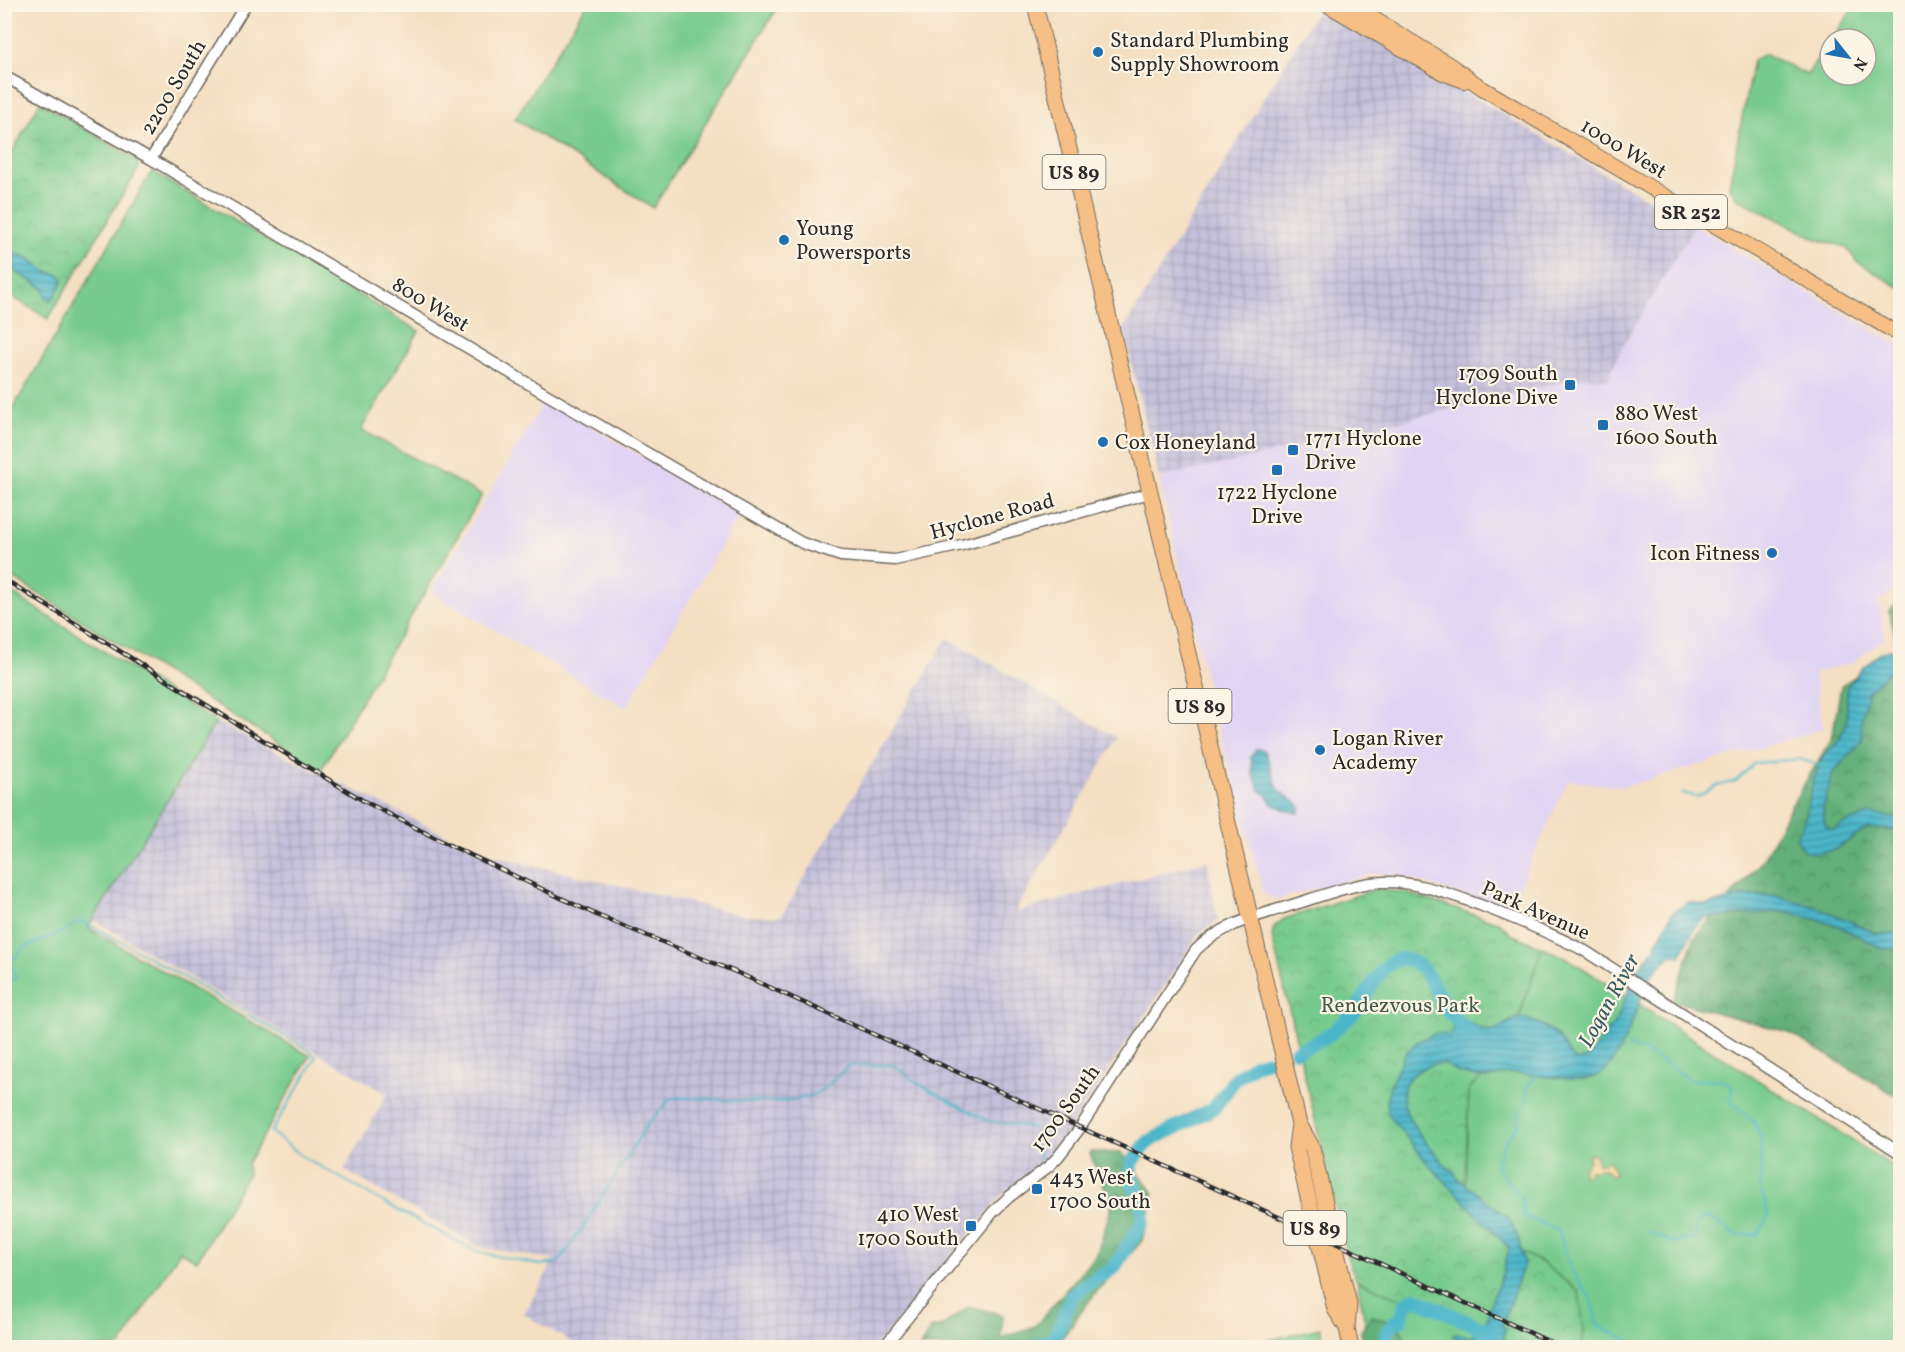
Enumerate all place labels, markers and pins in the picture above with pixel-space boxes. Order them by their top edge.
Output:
place label: Standard Plumbing Supply Showroom [1110,27,1289,80]
marker: Standard Plumbing Supply Showroom [1091,45,1105,59]
place label: Young Powersports [796,215,911,268]
marker: Young Powersports [777,233,791,247]
place label: 1709 South Hyclone Dive [1436,360,1558,413]
marker: 1709 South Hyclone Dive [1563,378,1577,392]
place label: 880 West 1600 South [1615,400,1718,453]
marker: 880 West 1600 South [1596,418,1610,432]
place label: 1771 Hyclone Drive [1305,425,1422,478]
place label: Cox Honeyland [1115,429,1256,458]
marker: Cox Honeyland [1096,435,1110,449]
marker: 1771 Hyclone Drive [1286,443,1300,457]
marker: 1722 Hyclone Drive [1270,463,1284,477]
place label: 1722 Hyclone Drive [1217,479,1337,532]
place label: Icon Fitness [1650,540,1760,569]
marker: Icon Fitness [1765,546,1779,560]
place label: Logan River Academy [1332,725,1443,778]
marker: Logan River Academy [1313,743,1327,757]
place label: 443 West 1700 South [1049,1164,1151,1217]
marker: 443 West 1700 South [1030,1182,1044,1196]
place label: 410 West 1700 South [857,1201,959,1254]
marker: 410 West 1700 South [964,1219,978,1233]

